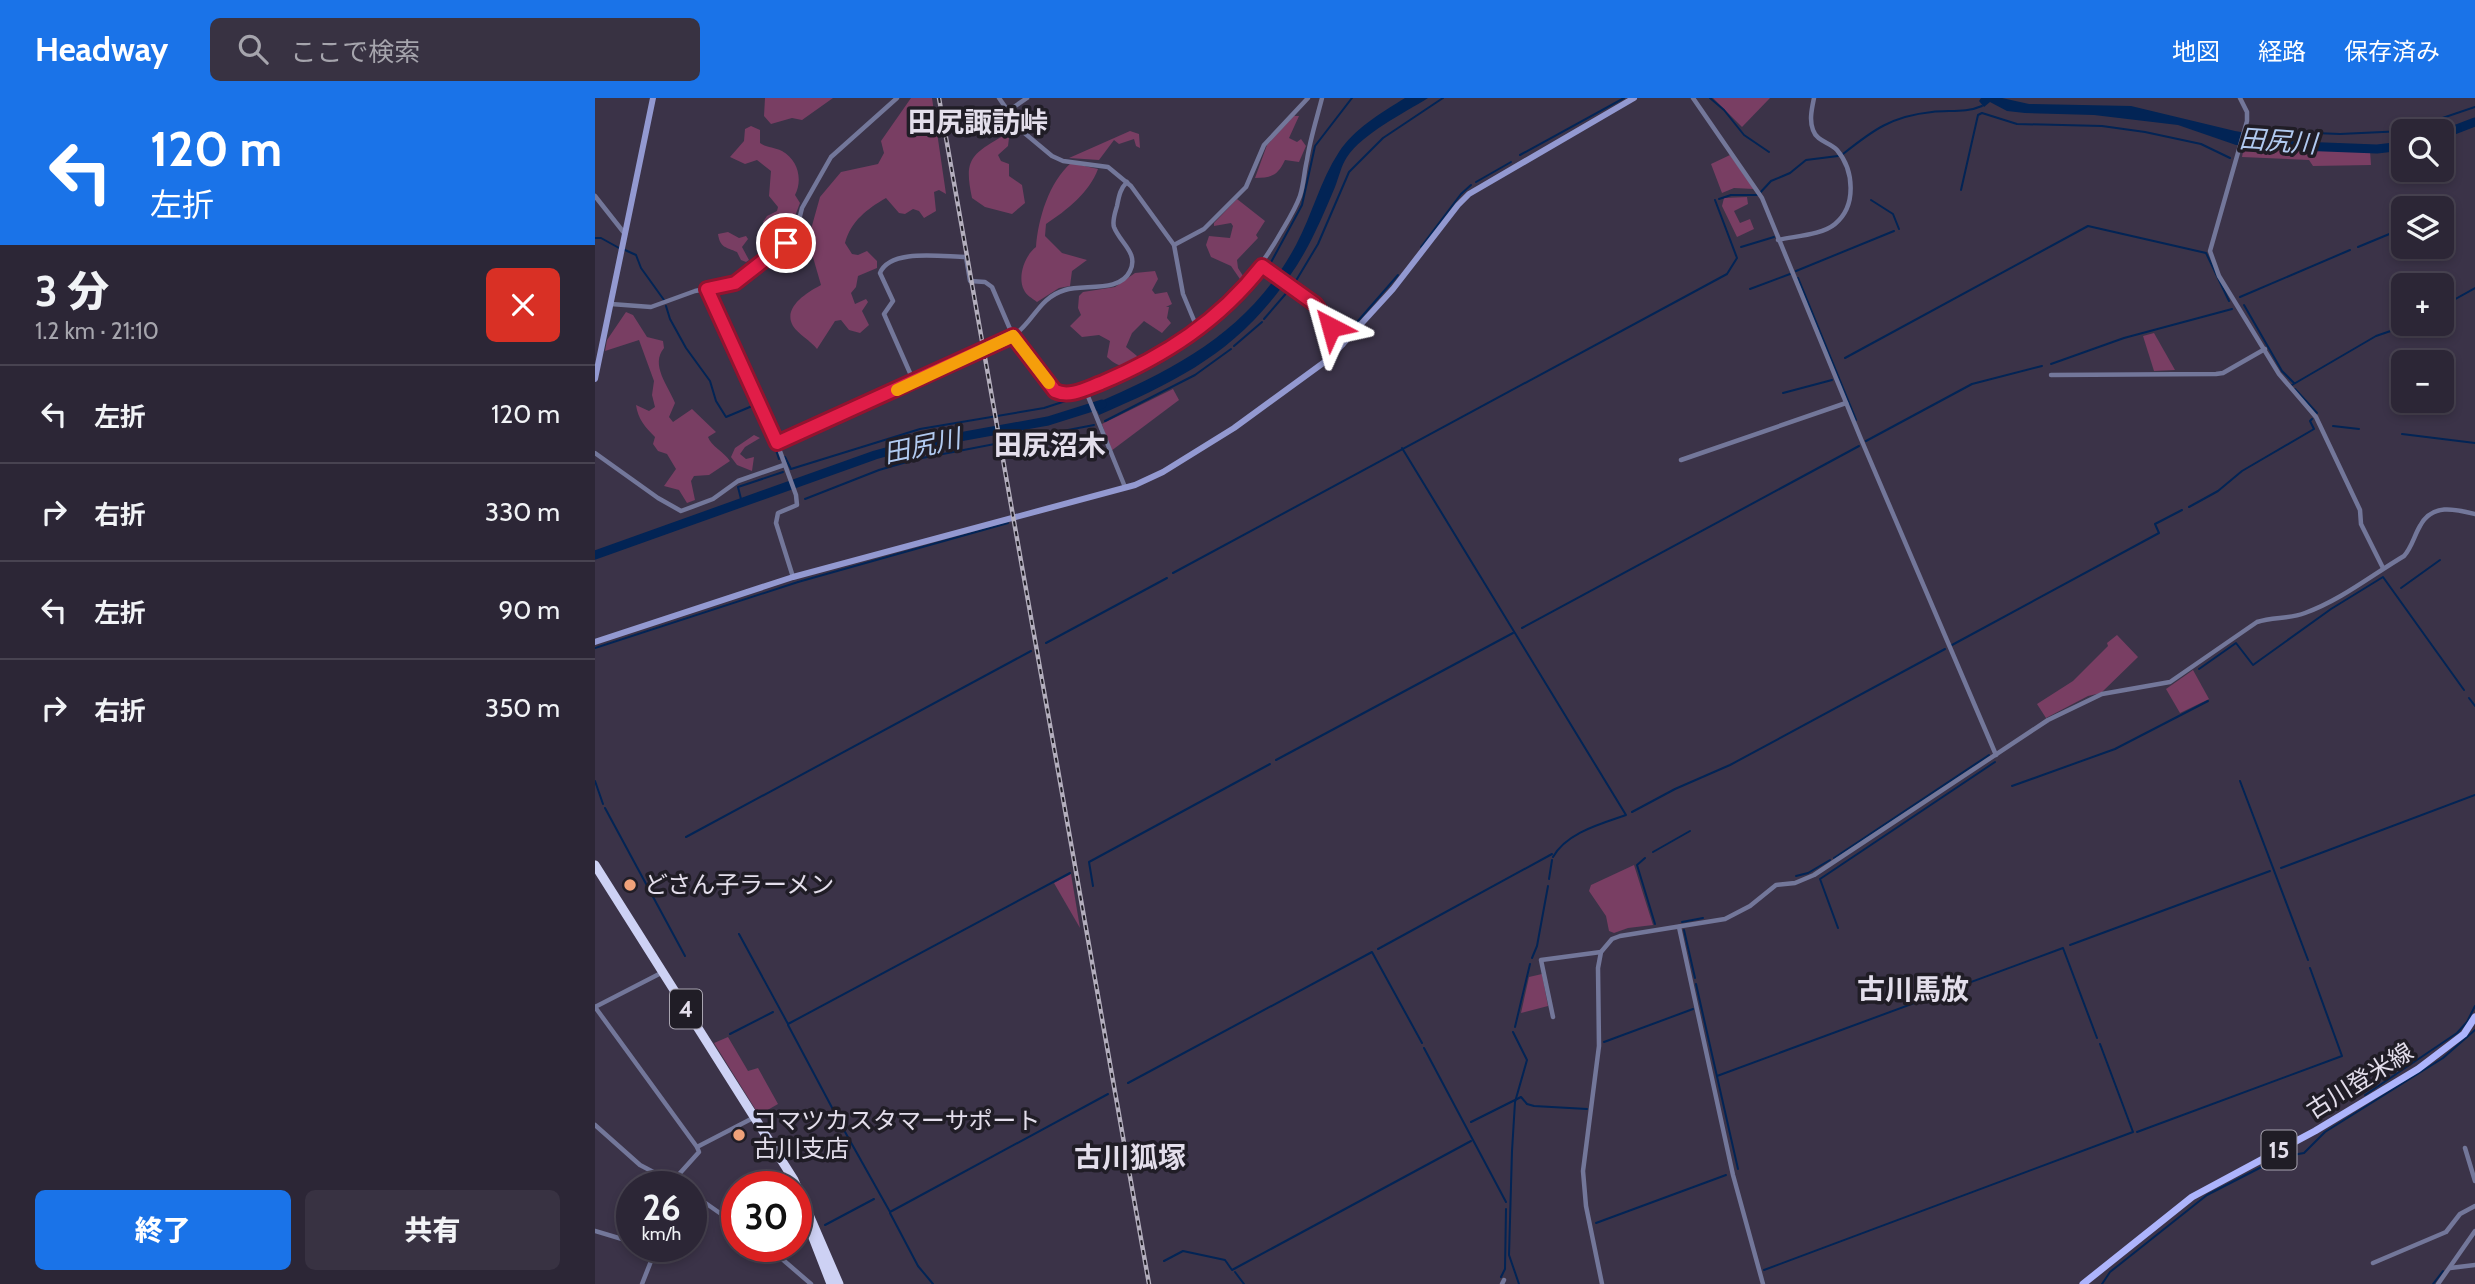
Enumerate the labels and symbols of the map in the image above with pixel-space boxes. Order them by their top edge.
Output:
district label: 田尻諏訪峠 [908,105,1048,139]
water label: 田尻川 [2238,122,2321,160]
pin [756,213,816,273]
position arrow [1294,290,1368,364]
water label: 田尻川 [881,422,966,470]
district label: 田尻沼木 [994,428,1106,462]
place label: どさん子ラーメン [644,870,834,899]
marker: どさん子ラーメン [622,877,638,893]
district label: 古川馬放 [1857,972,1969,1006]
road number: 4 [670,989,702,1028]
street label: 古川登米線 [2301,1036,2418,1125]
place label: コマツカスタマーサポート 古川支店 [753,1106,1041,1163]
marker: コマツカスタマーサポート 古川支店 [731,1127,747,1143]
road number: 15 [2261,1130,2297,1170]
district label: 古川狐塚 [1074,1140,1186,1174]
speed limit sign: 30 [721,1171,812,1262]

